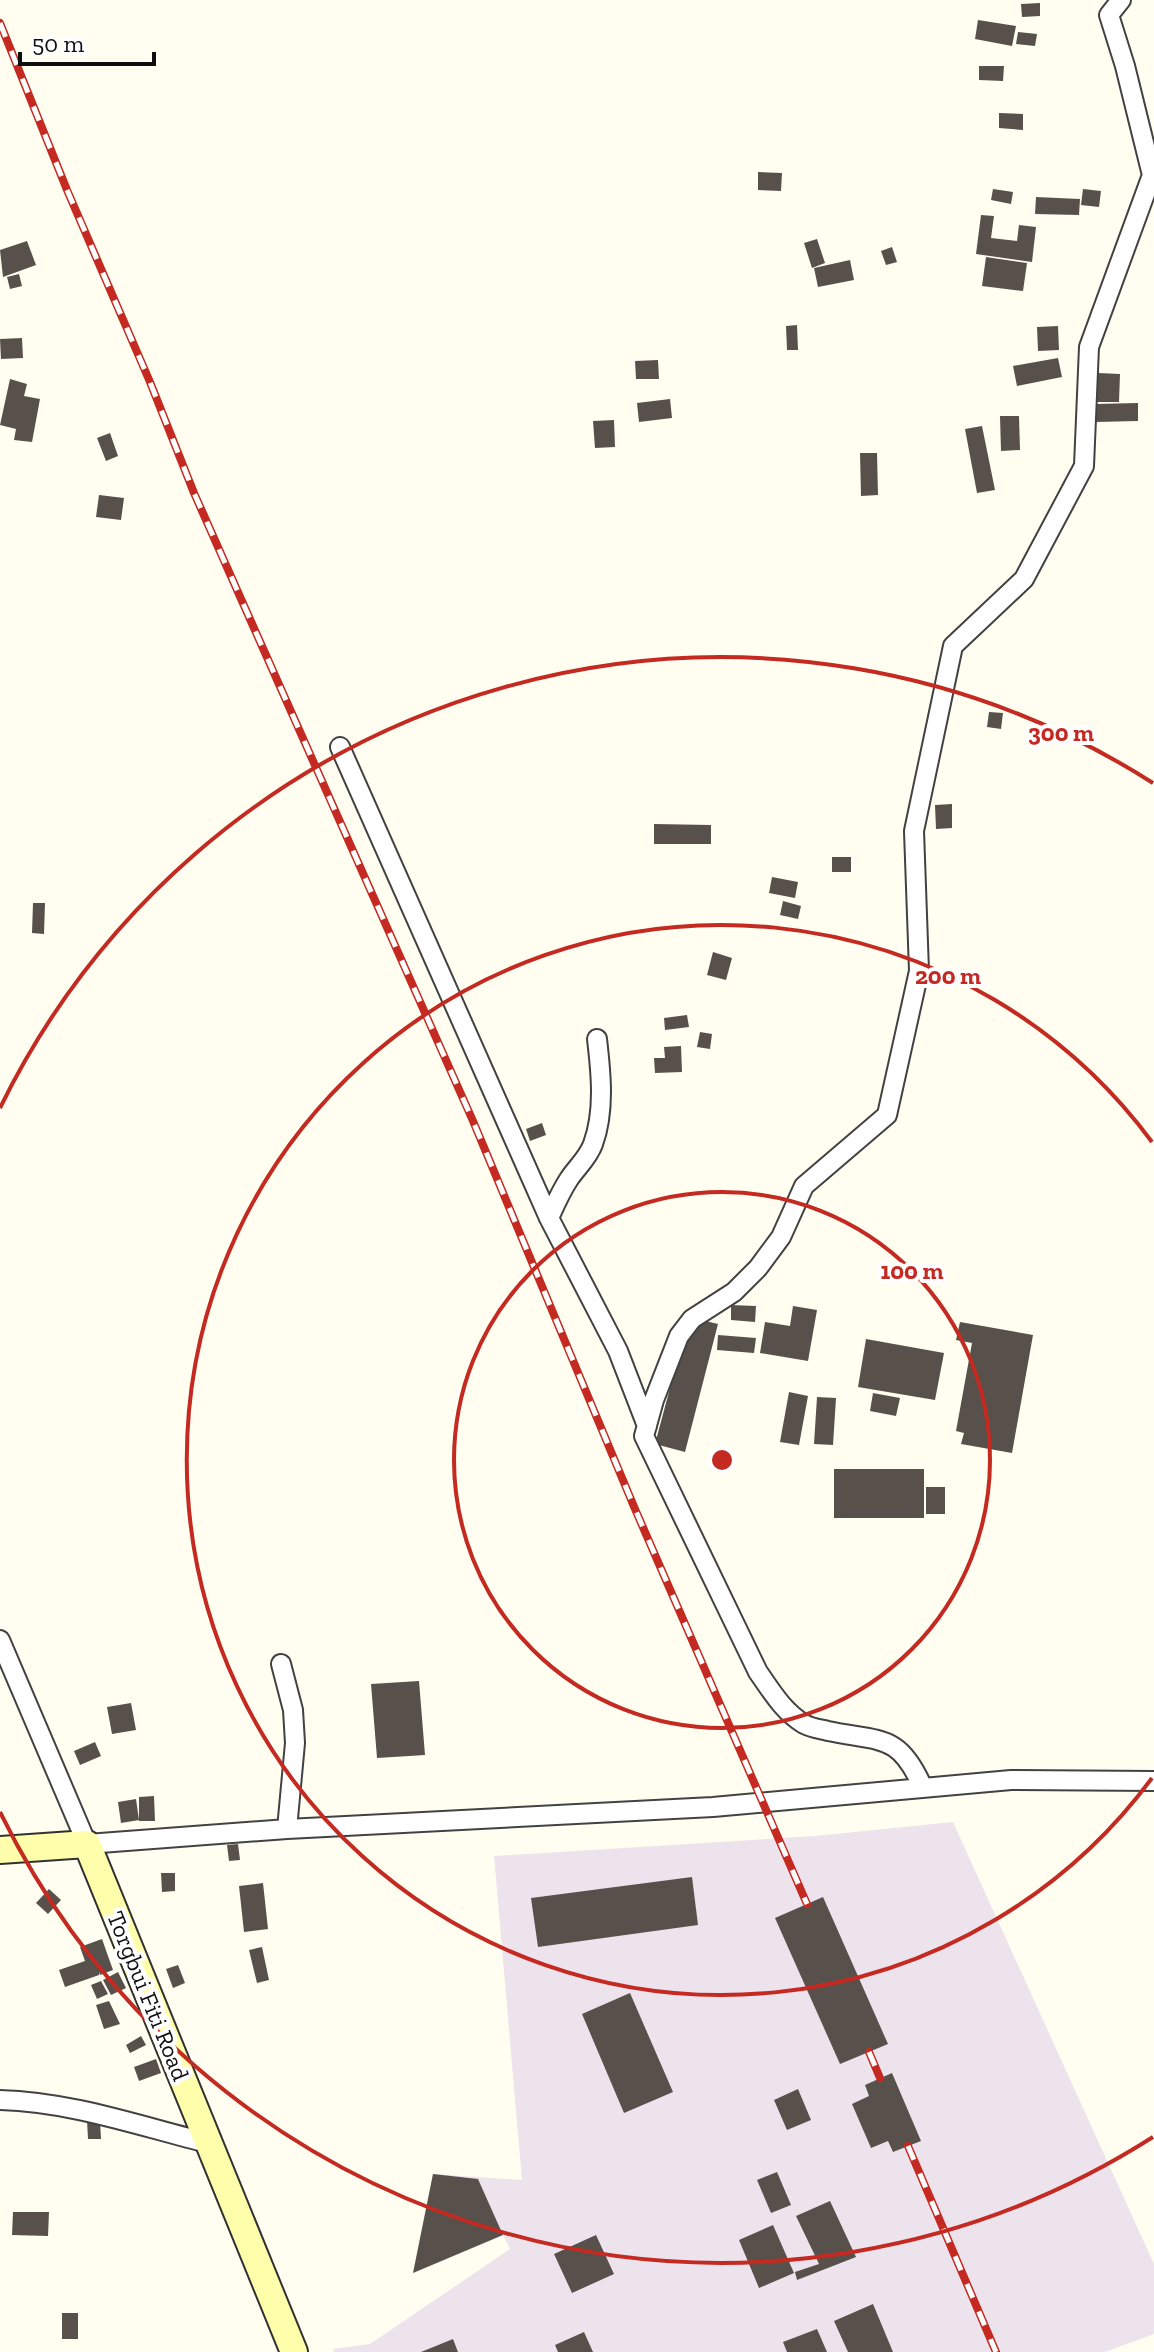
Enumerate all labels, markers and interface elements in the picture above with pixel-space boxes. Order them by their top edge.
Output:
scale bar [20,16,154,66]
text: 50 m [32,29,85,58]
text: 300 m [1028,718,1094,747]
text: 200 m [915,961,981,990]
text: 100 m [881,1256,943,1285]
centre of rings [708,1446,736,1474]
street label: Torgbui Fiti Road [101,1907,196,2085]

